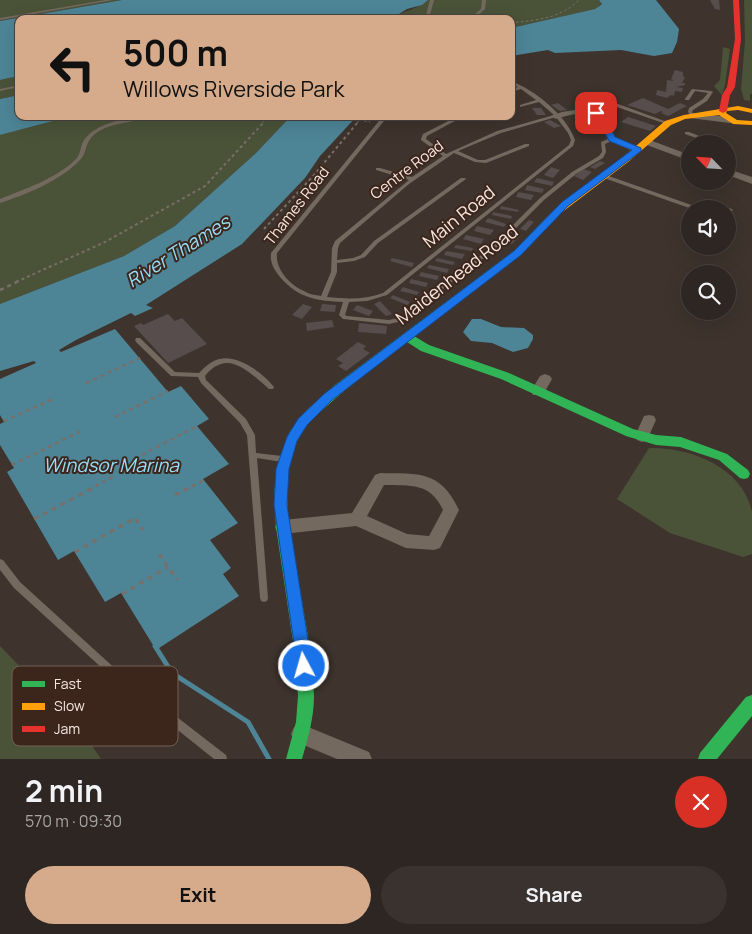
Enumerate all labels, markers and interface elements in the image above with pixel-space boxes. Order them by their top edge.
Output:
text: 500 m [123,29,228,77]
icon: left [40,35,105,100]
text: Willows Riverside Park [123,74,344,104]
pin [575,92,617,134]
icon: arrive [582,99,610,127]
street label: Centre Road [366,135,448,204]
north arrow [681,135,736,190]
map controls [681,135,736,320]
street label: Thames Road [259,162,334,249]
street label: Main Road [417,180,499,253]
button: sound [681,200,736,255]
water label: River Thames [121,208,237,293]
street label: Maidenhead Road [390,219,522,330]
button: search [681,265,736,320]
water label: Windsor Marina [43,452,180,478]
position arrow [277,639,329,691]
legend [12,666,178,746]
text: Fast [54,674,82,693]
text: Slow [54,696,85,715]
text: Jam [54,719,80,738]
text: 2 min [25,770,103,811]
button: close [675,776,727,828]
text: 570 m · 09:30 [25,810,122,832]
button: Exit [25,866,371,924]
button: Share [381,866,727,924]

